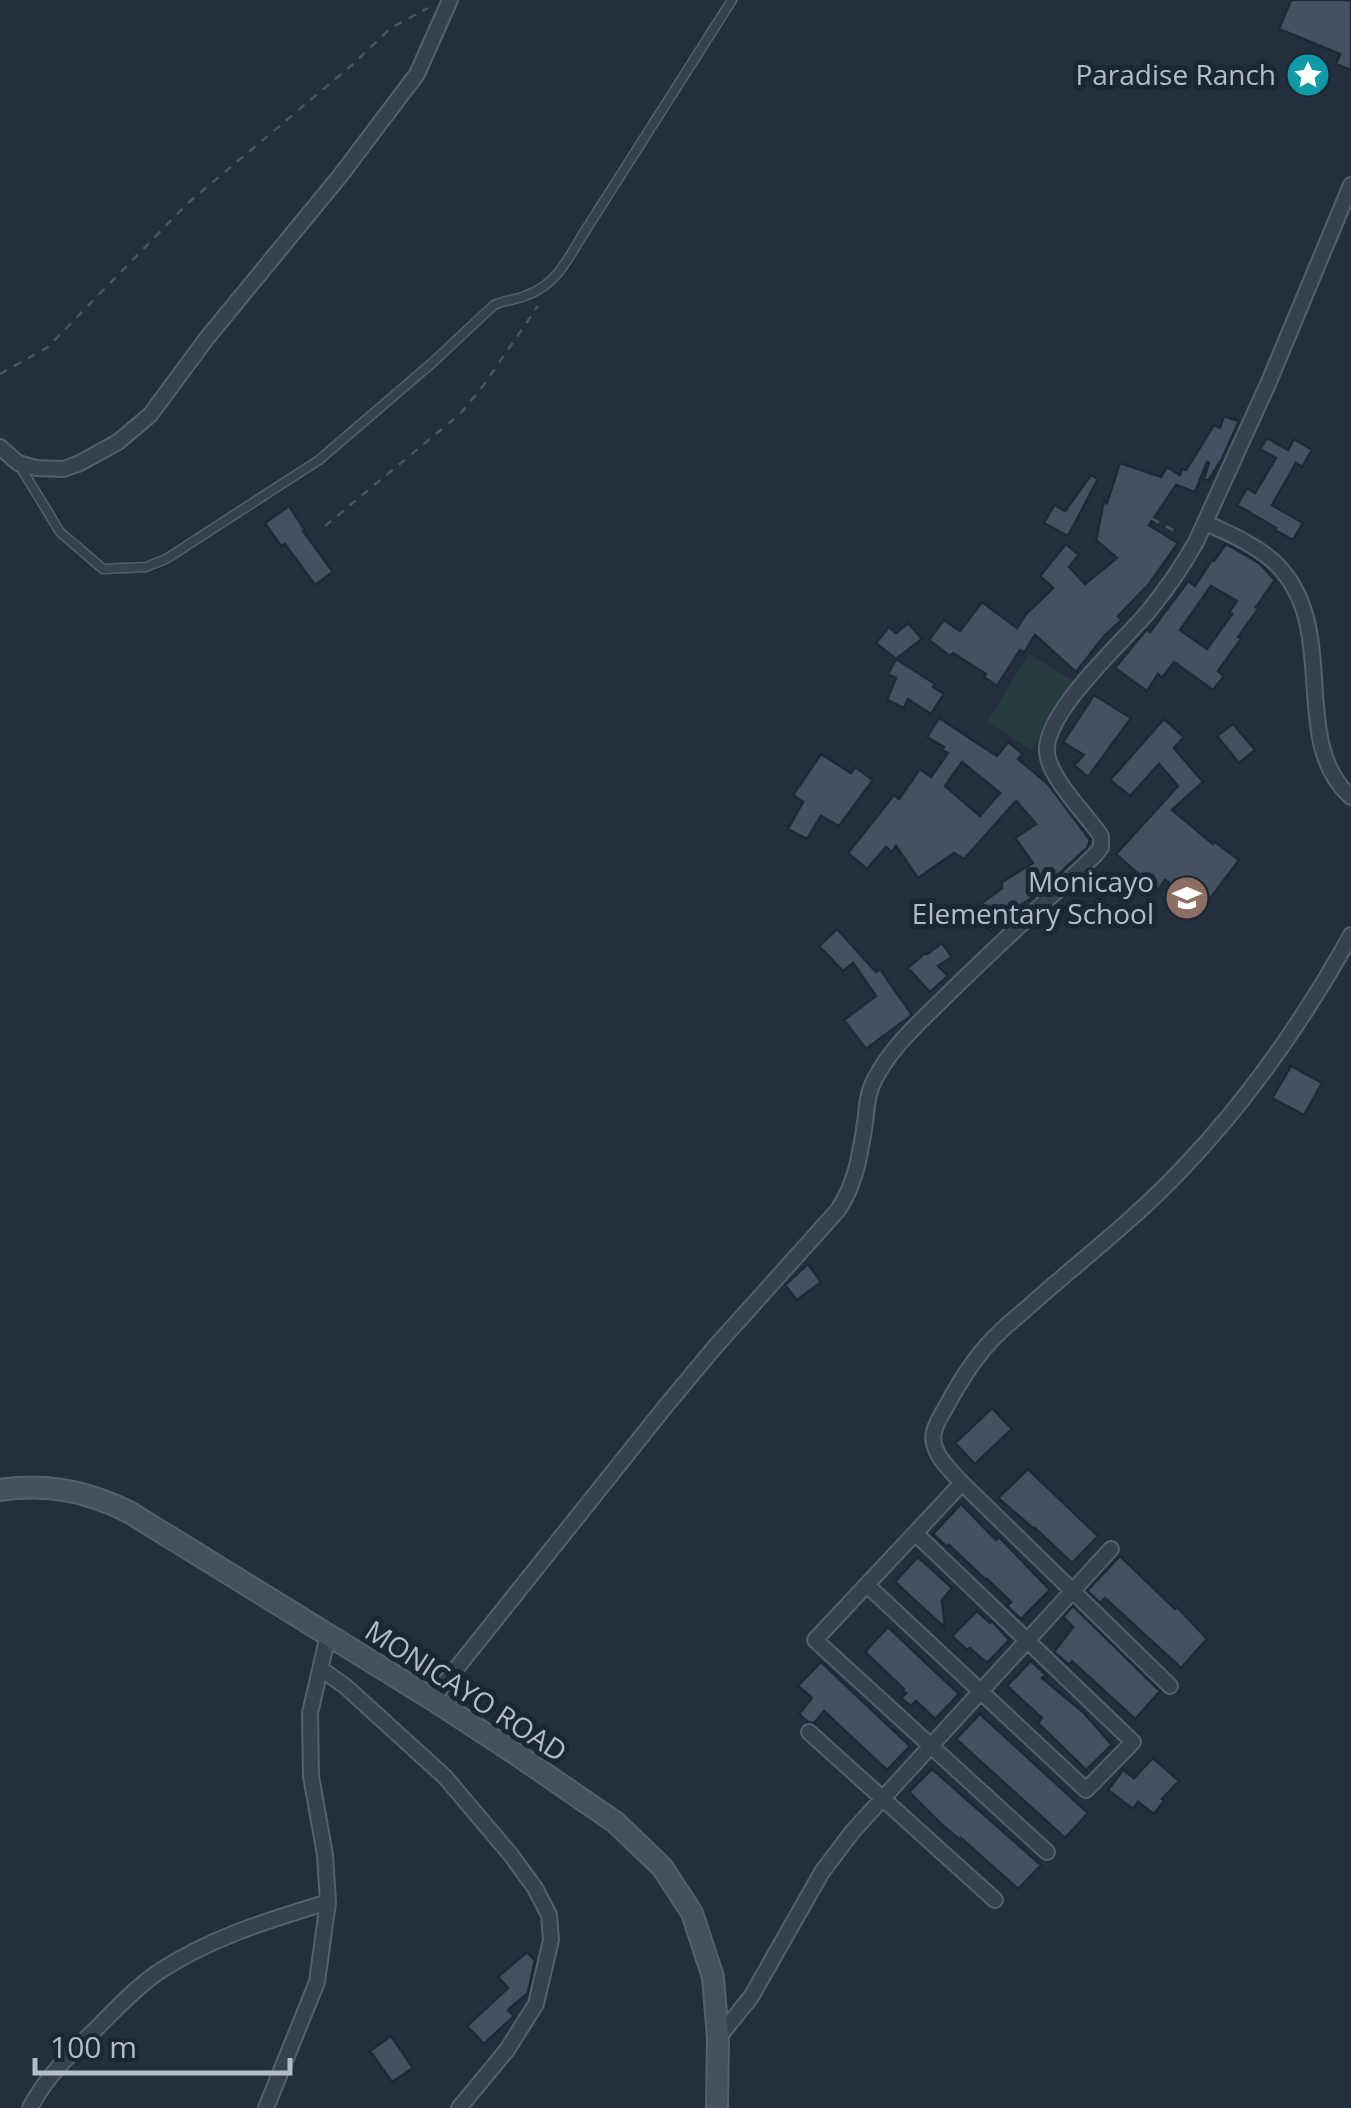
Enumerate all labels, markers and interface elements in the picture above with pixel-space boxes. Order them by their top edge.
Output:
place icon: Paradise Ranch [1285,52,1331,98]
place label: Paradise Ranch [1075,55,1276,93]
place label: Monicayo Elementary School [912,862,1154,932]
school or university icon: Monicayo Elementary School [1164,875,1210,921]
street label: MONICAYO ROAD [358,1611,575,1770]
scale bar [35,2013,290,2075]
text: 100 m [50,2026,137,2067]

